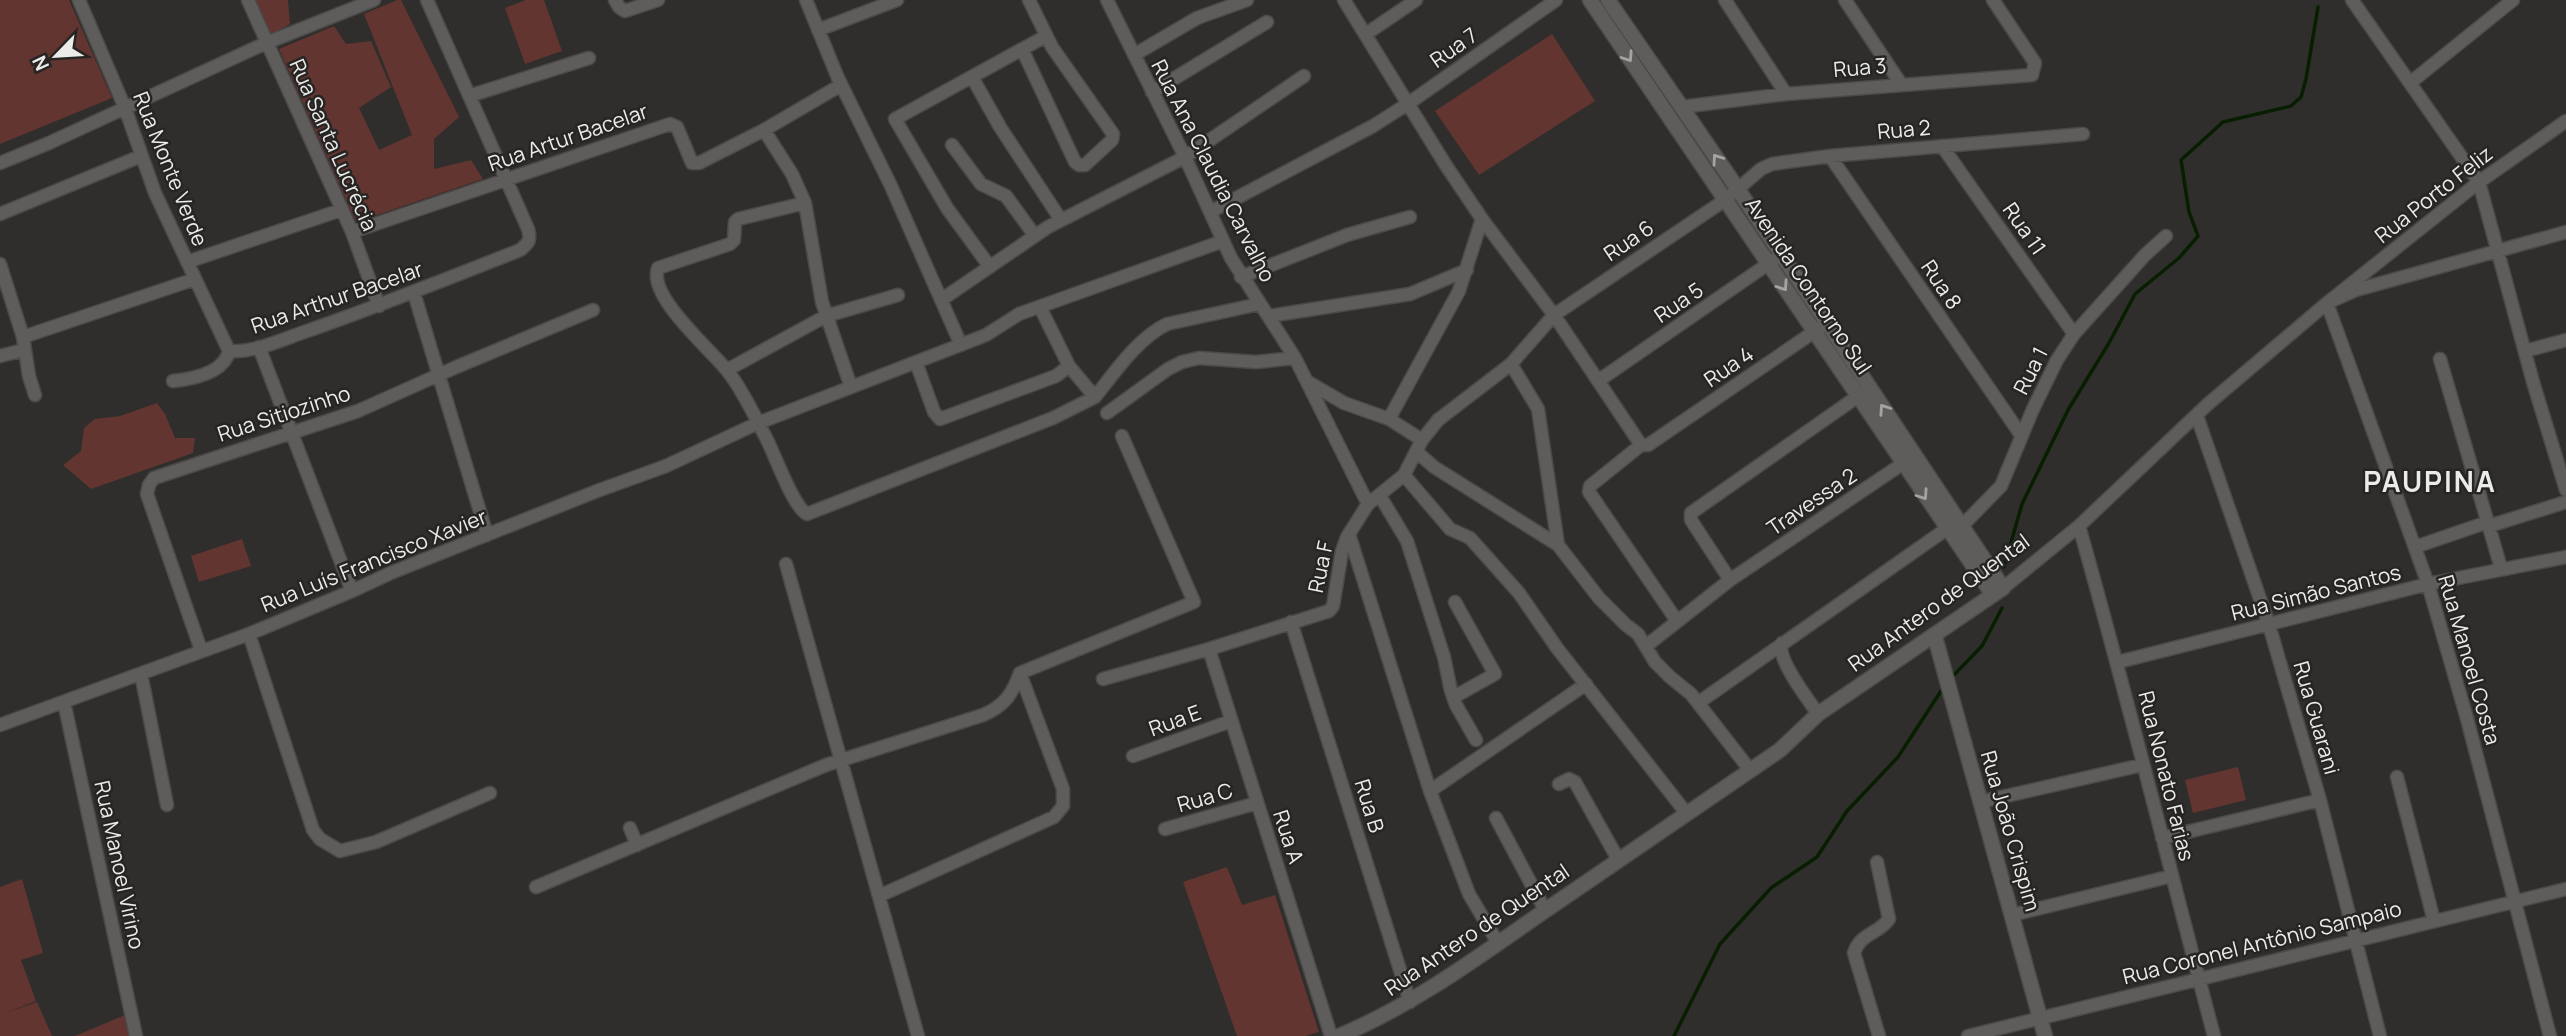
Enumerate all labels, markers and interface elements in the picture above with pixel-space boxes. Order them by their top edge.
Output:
north arrow [21,21,91,91]
street label: Rua 7 [1424,21,1483,74]
one-way arrow [1620,49,1633,62]
street label: Rua 3 [1832,51,1888,83]
text: N [26,52,55,75]
street label: Rua Santa Lucrécia [283,54,384,235]
street label: Rua Ana Claudia Carvalho [1146,54,1282,287]
street label: Rua Monte Verde [127,87,215,250]
street label: Rua Artur Bacelar [484,96,652,178]
street label: Rua 2 [1876,113,1932,145]
street label: Rua Porto Feliz [2369,139,2498,249]
one-way arrow [1713,154,1725,167]
street label: Avenida Contorno Sul [1739,192,1878,379]
street label: Rua 11 [1997,197,2053,260]
street label: Rua 6 [1598,213,1659,267]
street label: Rua Arthur Bacelar [247,254,427,340]
street label: Rua 8 [1915,254,1968,315]
street label: Rua 5 [1648,276,1709,329]
one-way arrow [1774,278,1787,291]
street label: Rua 4 [1698,339,1759,393]
street label: Rua 1 [2006,342,2054,399]
street label: Rua Sitiozinho [214,378,354,448]
one-way arrow [1880,404,1892,417]
street label: Travessa 2 [1761,461,1862,541]
district label: PAUPINA [2363,462,2497,500]
one-way arrow [1915,487,1927,500]
street label: Rua Luís Francisco Xavier [257,502,491,618]
street label: Rua Antero de Quental [1842,527,2035,677]
street label: Rua F [1301,538,1339,595]
street label: Rua Simão Santos [2228,557,2404,627]
street label: Rua Manoel Costa [2432,571,2508,748]
street label: Rua Guarani [2287,658,2347,778]
street label: Rua Nonato Farias [2132,688,2202,864]
street label: Rua E [1145,698,1205,742]
street label: Rua João Crispim [1975,747,2047,914]
street label: Rua C [1174,776,1236,818]
street label: Rua B [1349,776,1391,836]
street label: Rua Manoel Virino [88,778,152,952]
street label: Rua A [1267,806,1311,867]
street label: Rua Antero de Quental [1378,857,1574,1002]
street label: Rua Coronel Antônio Sampaio [2119,894,2404,990]

